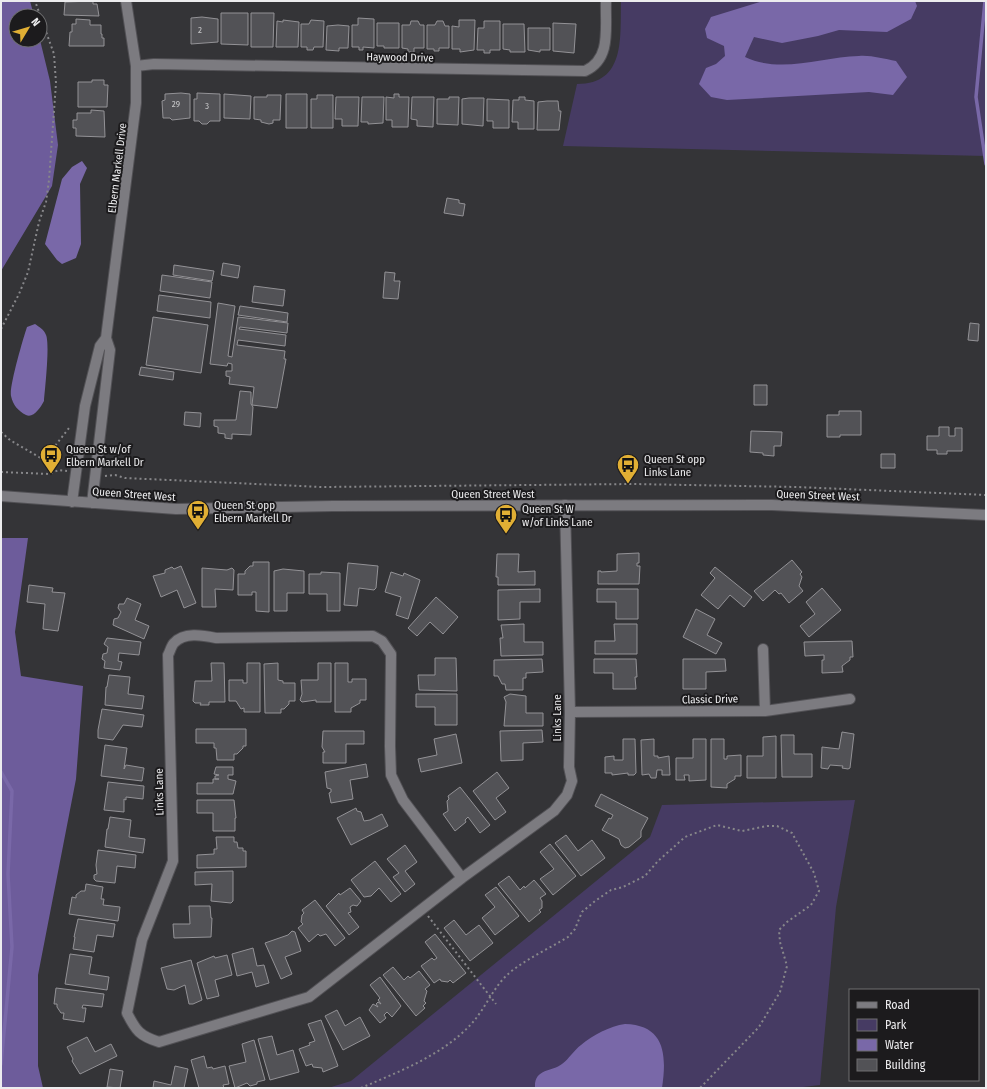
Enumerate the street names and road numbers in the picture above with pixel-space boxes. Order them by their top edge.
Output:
street label: Haywood Drive [366,50,434,65]
street label: Elbern Markell Drive [106,122,129,214]
street label: Queen Street West [92,485,176,504]
street label: Queen Street West [451,488,535,501]
street label: Queen Street West [776,488,860,503]
street label: Classic Drive [682,693,738,706]
street label: Links Lane [551,694,564,742]
street label: Links Lane [153,768,166,816]

